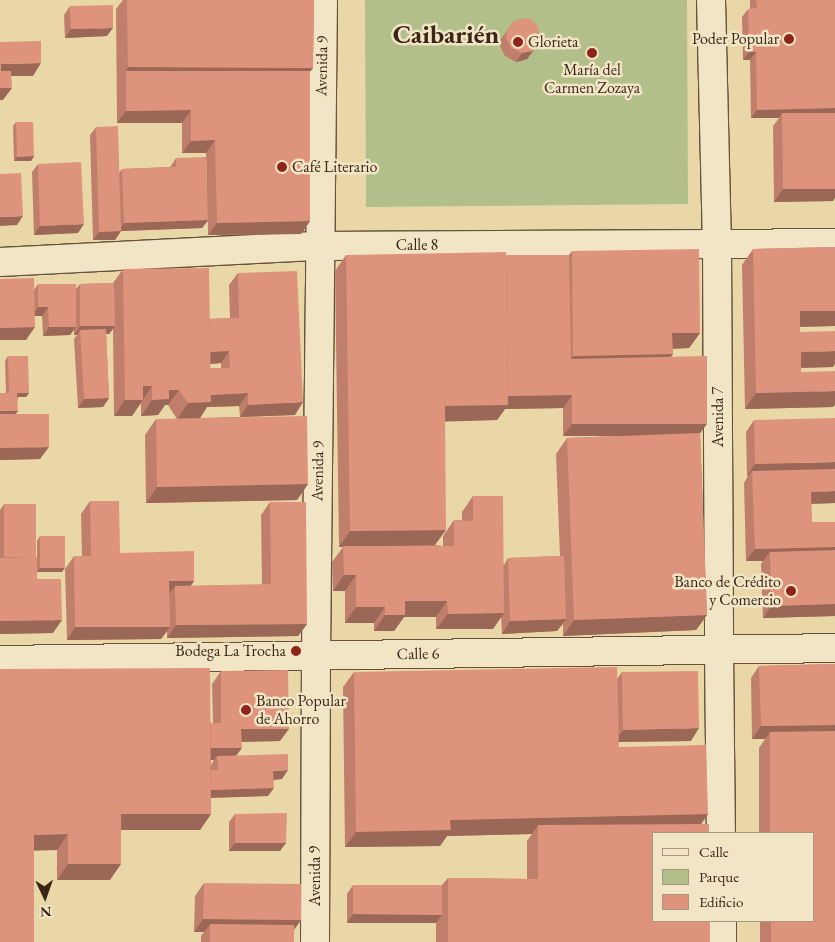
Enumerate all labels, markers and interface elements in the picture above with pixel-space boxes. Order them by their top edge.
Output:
district label: Caibarién [393,19,499,51]
place label: Poder Popular [692,29,779,49]
place label: Glorieta [528,32,578,52]
marker: Poder Popular [783,33,795,45]
street label: Avenida 9 [312,36,332,96]
marker: Glorieta [512,36,524,48]
marker: María del Carmen Zozaya [586,47,598,59]
place label: María del Carmen Zozaya [544,60,640,98]
place label: Café Literario [292,157,377,177]
marker: Café Literario [276,161,288,173]
street label: Calle 8 [396,235,438,255]
street label: Avenida 7 [708,387,728,447]
street label: Avenida 9 [308,441,328,501]
place label: Banco de Crédito y Comercio [674,572,781,610]
marker: Banco de Crédito y Comercio [785,585,797,597]
place label: Bodega La Trocha [175,641,286,661]
street label: Calle 6 [397,644,439,664]
marker: Bodega La Trocha [290,645,302,657]
place label: Banco Popular de Ahorro [256,691,346,729]
marker: Banco Popular de Ahorro [240,704,252,716]
legend [652,832,815,922]
text: Calle [699,842,729,861]
street label: Avenida 9 [305,846,325,906]
text: Parque [699,867,739,886]
north arrow [20,872,70,922]
text: Edificio [699,892,743,911]
text: N [40,903,52,921]

